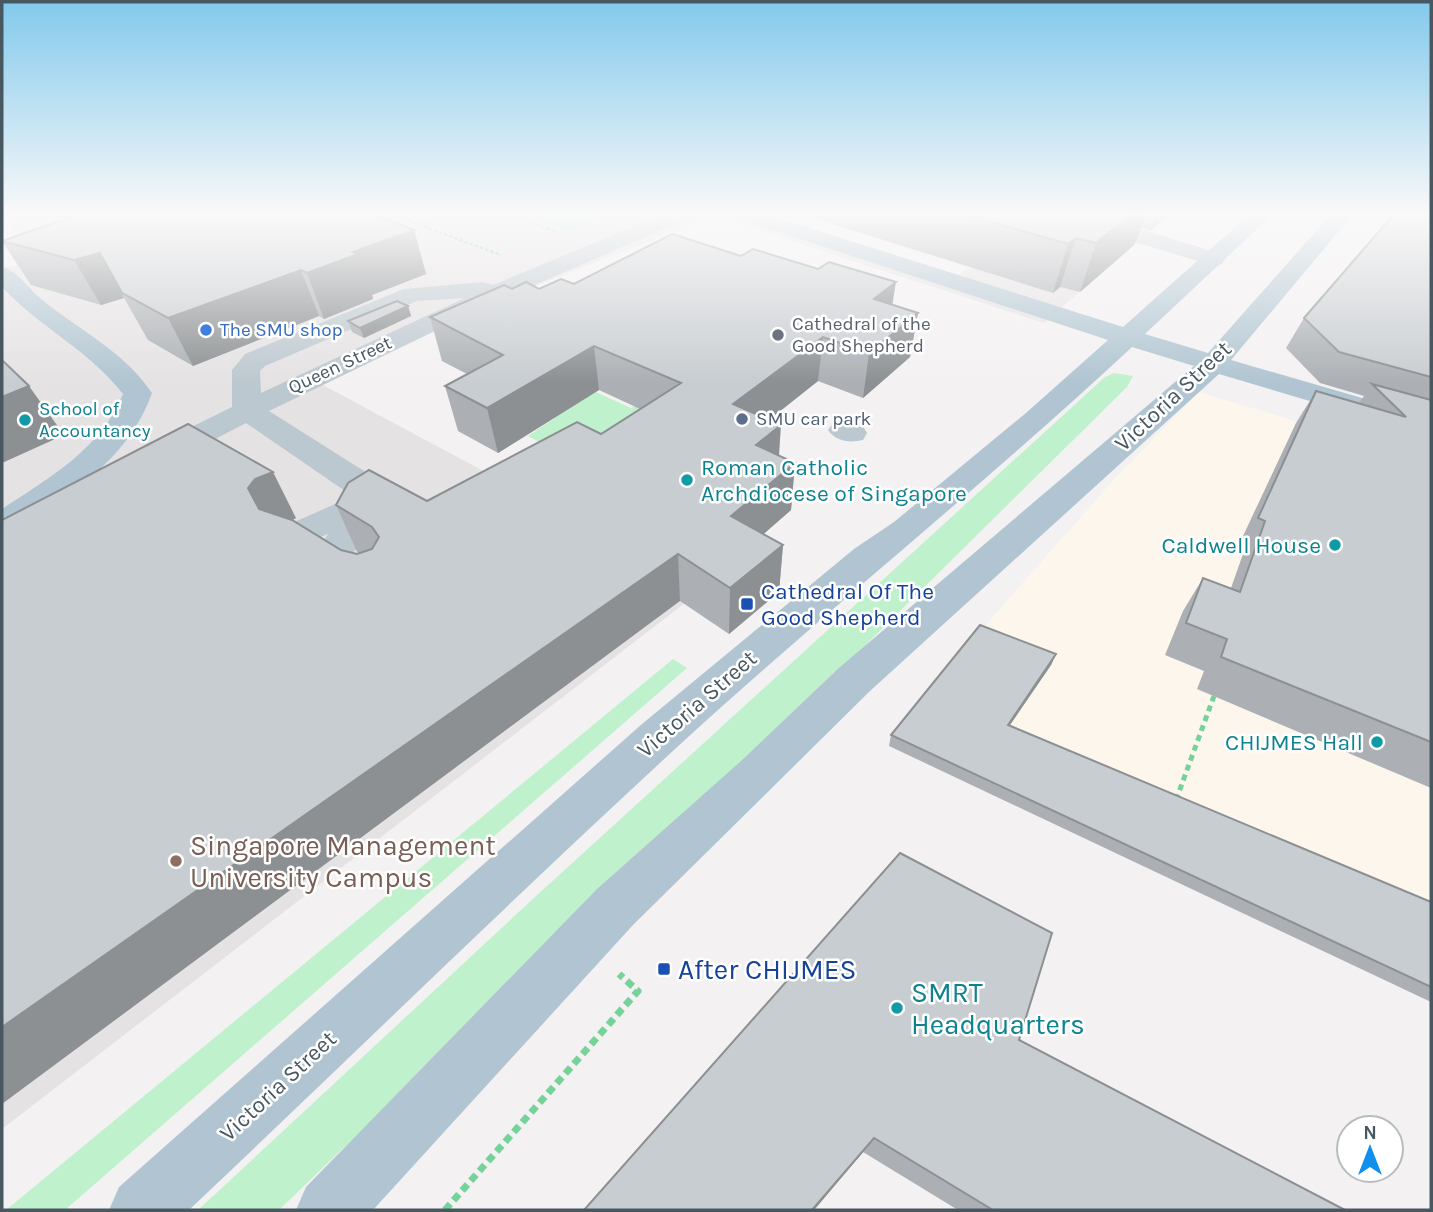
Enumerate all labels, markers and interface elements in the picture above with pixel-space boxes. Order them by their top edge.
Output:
place label: Cathedral of the Good Shepherd [792,313,931,357]
place label: The SMU shop [220,319,343,341]
marker: The SMU shop [198,322,214,338]
marker: Cathedral of the Good Shepherd [770,327,786,343]
street label: Queen Street [285,331,395,399]
street label: Victoria Street [1109,335,1237,457]
place label: School of Accountancy [39,398,151,442]
place label: SMU car park [756,408,872,430]
marker: SMU car park [734,411,750,427]
marker: School of Accountancy [17,412,33,428]
place label: Roman Catholic Archdiocese of Singapore [701,454,967,507]
marker: Roman Catholic Archdiocese of Singapore [679,472,695,488]
place label: Caldwell House [1162,532,1321,559]
marker: Caldwell House [1327,537,1343,553]
place label: Cathedral Of The Good Shepherd [761,578,934,631]
marker: Cathedral Of The Good Shepherd [739,596,755,612]
street label: Victoria Street [632,645,762,763]
place label: CHIJMES Hall [1225,729,1363,756]
marker: CHIJMES Hall [1369,734,1385,750]
place label: Singapore Management University Campus [190,829,496,894]
marker: Singapore Management University Campus [168,853,184,869]
place label: After CHIJMES [678,953,856,986]
marker: After CHIJMES [656,961,672,977]
place label: SMRT Headquarters [911,976,1085,1041]
marker: SMRT Headquarters [889,1000,905,1016]
street label: Victoria Street [214,1025,342,1147]
north arrow [1335,1114,1405,1184]
text: N [1363,1122,1377,1144]

